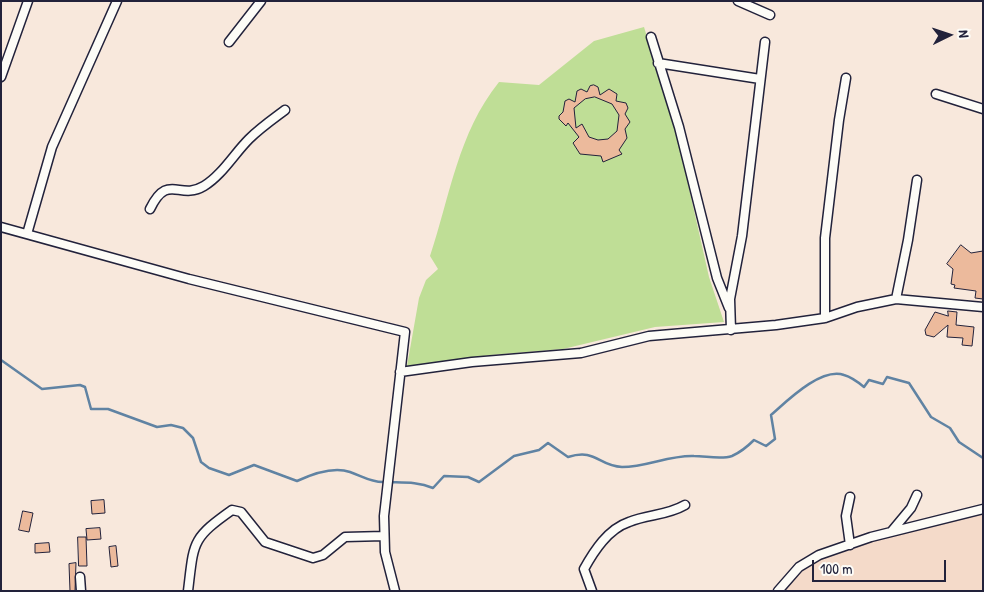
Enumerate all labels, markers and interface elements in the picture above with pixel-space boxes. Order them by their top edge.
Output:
north arrow [924,10,974,60]
text: N [955,30,974,38]
scale bar [814,550,948,582]
text: 100 m [820,558,853,579]

